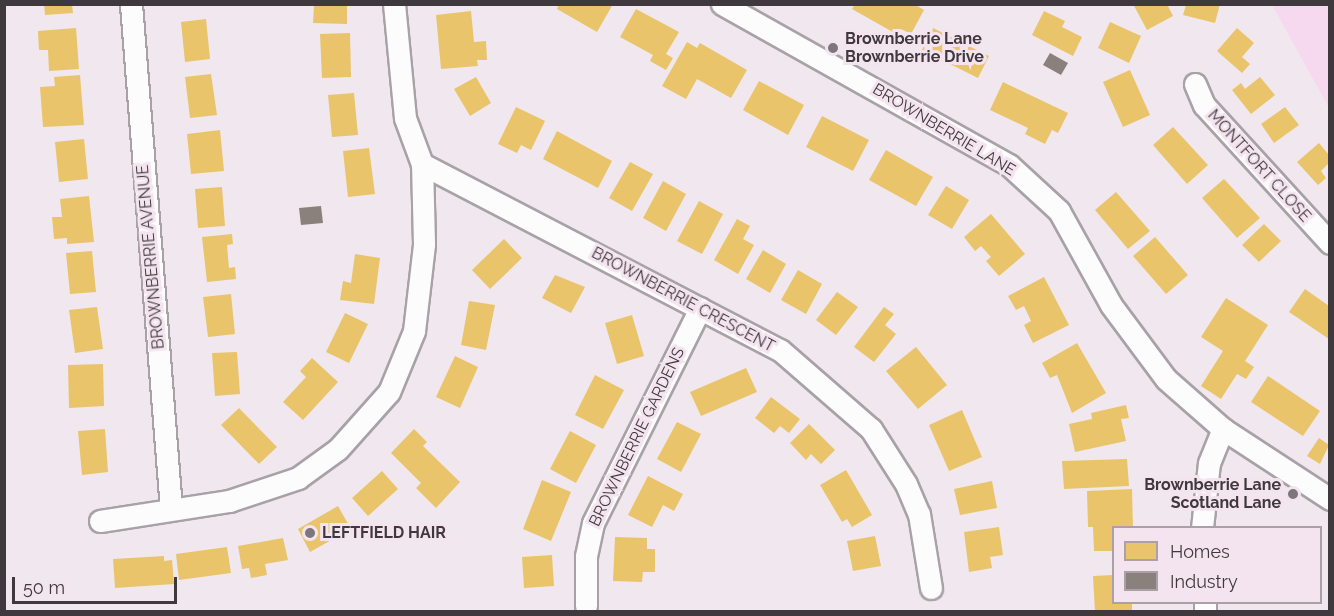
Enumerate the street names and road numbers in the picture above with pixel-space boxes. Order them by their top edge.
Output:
street label: BROWNBERRIE LANE [869,80,1019,180]
street label: MONTFORT CLOSE [1203,106,1315,226]
street label: BROWNBERRIE AVENUE [133,164,169,350]
street label: BROWNBERRIE CRESCENT [588,244,778,356]
street label: BROWNBERRIE GARDENS [585,344,689,530]

